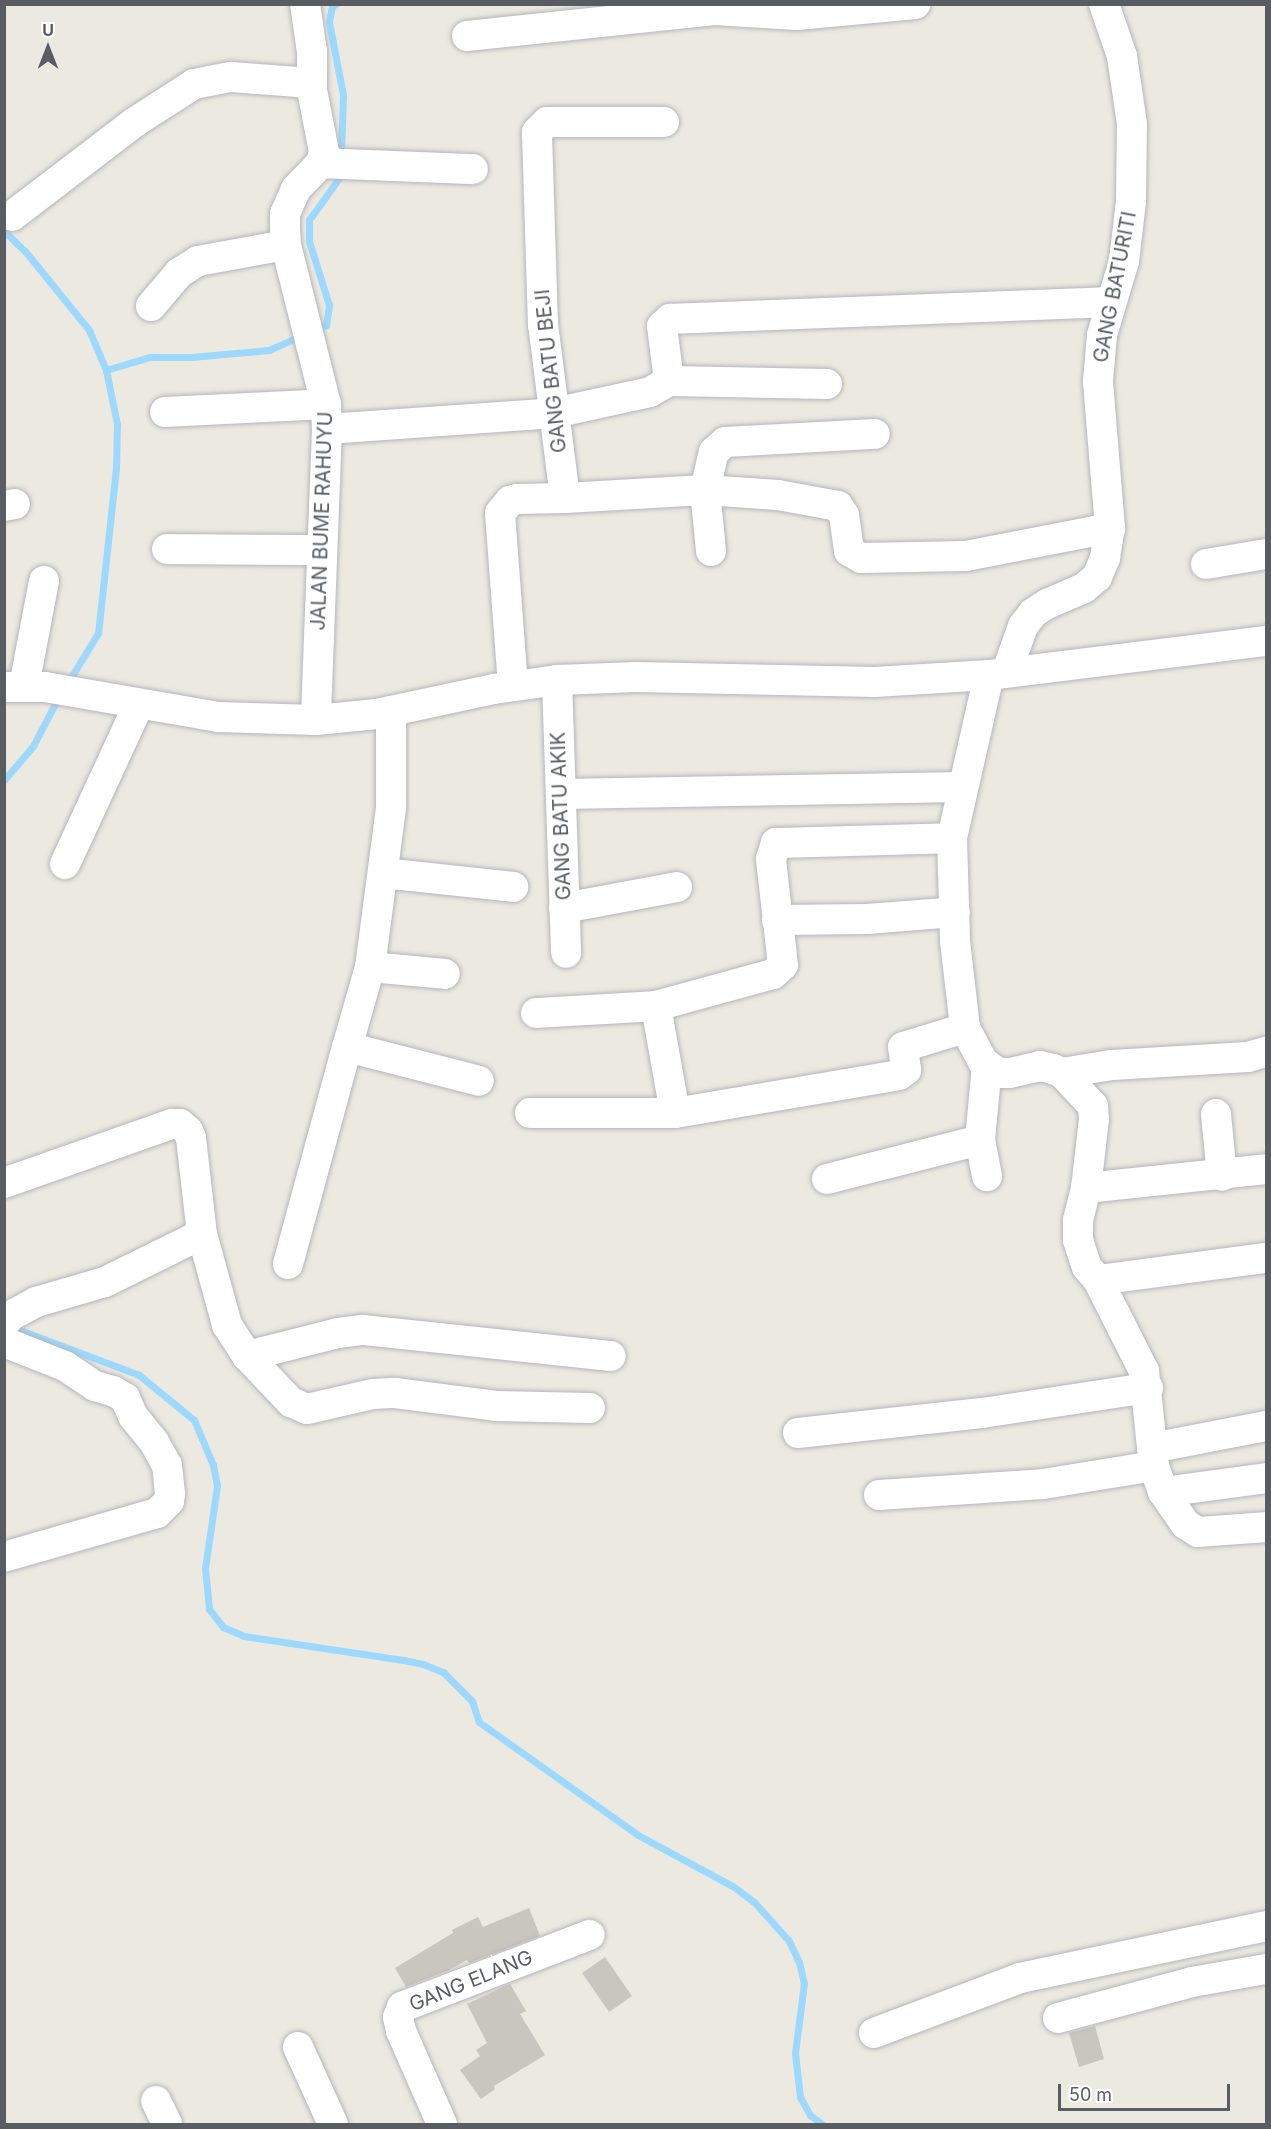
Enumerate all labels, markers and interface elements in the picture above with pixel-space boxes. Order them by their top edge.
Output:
north arrow [18,18,78,78]
text: U [42,20,54,40]
street label: GANG BATURITI [1089,209,1141,365]
street label: GANG BATU BEJI [530,288,572,454]
street label: JALAN BUME RAHUYU [306,411,338,631]
street label: GANG BATU AKIK [546,731,576,901]
street label: GANG ELANG [406,1945,536,2017]
scale bar [1061,2072,1234,2110]
text: 50 m [1069,2084,1112,2105]

